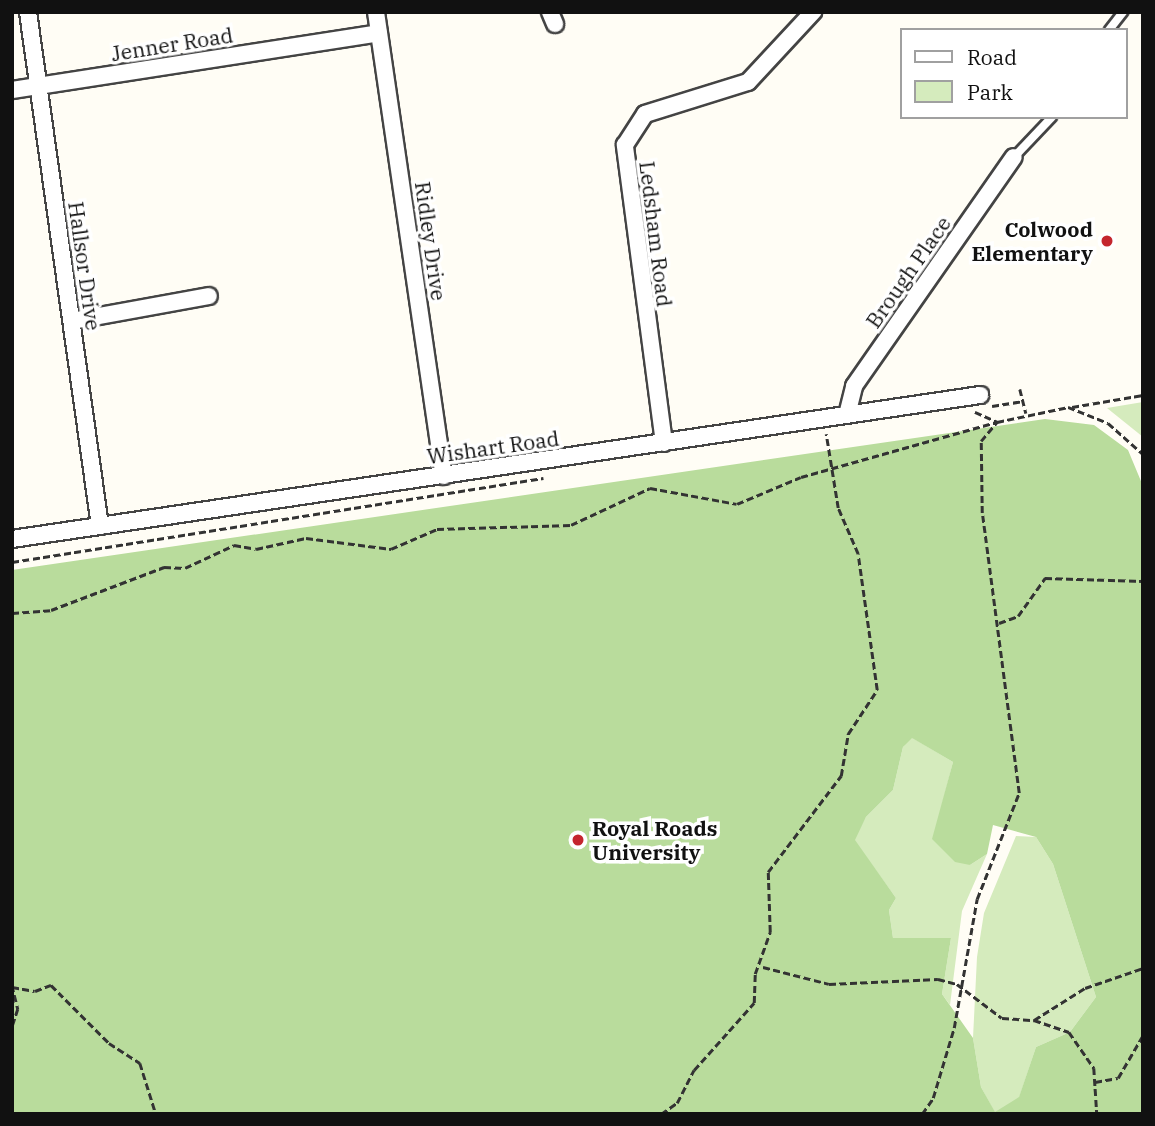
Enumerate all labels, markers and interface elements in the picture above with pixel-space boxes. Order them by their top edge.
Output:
street label: Jenner Road [109,22,235,66]
legend [900,28,1127,119]
text: Road [967,43,1017,71]
text: Park [967,78,1013,106]
street label: Ledsham Road [635,160,677,308]
street label: Ridley Drive [410,180,452,302]
street label: Hallsor Drive [63,200,107,332]
street label: Brough Place [860,211,956,333]
place label: Colwood Elementary [971,216,1093,266]
marker: Colwood Elementary [1099,233,1115,249]
street label: Wishart Road [425,425,561,469]
place label: Royal Roads University [592,815,717,865]
marker: Royal Roads University [570,832,586,848]

